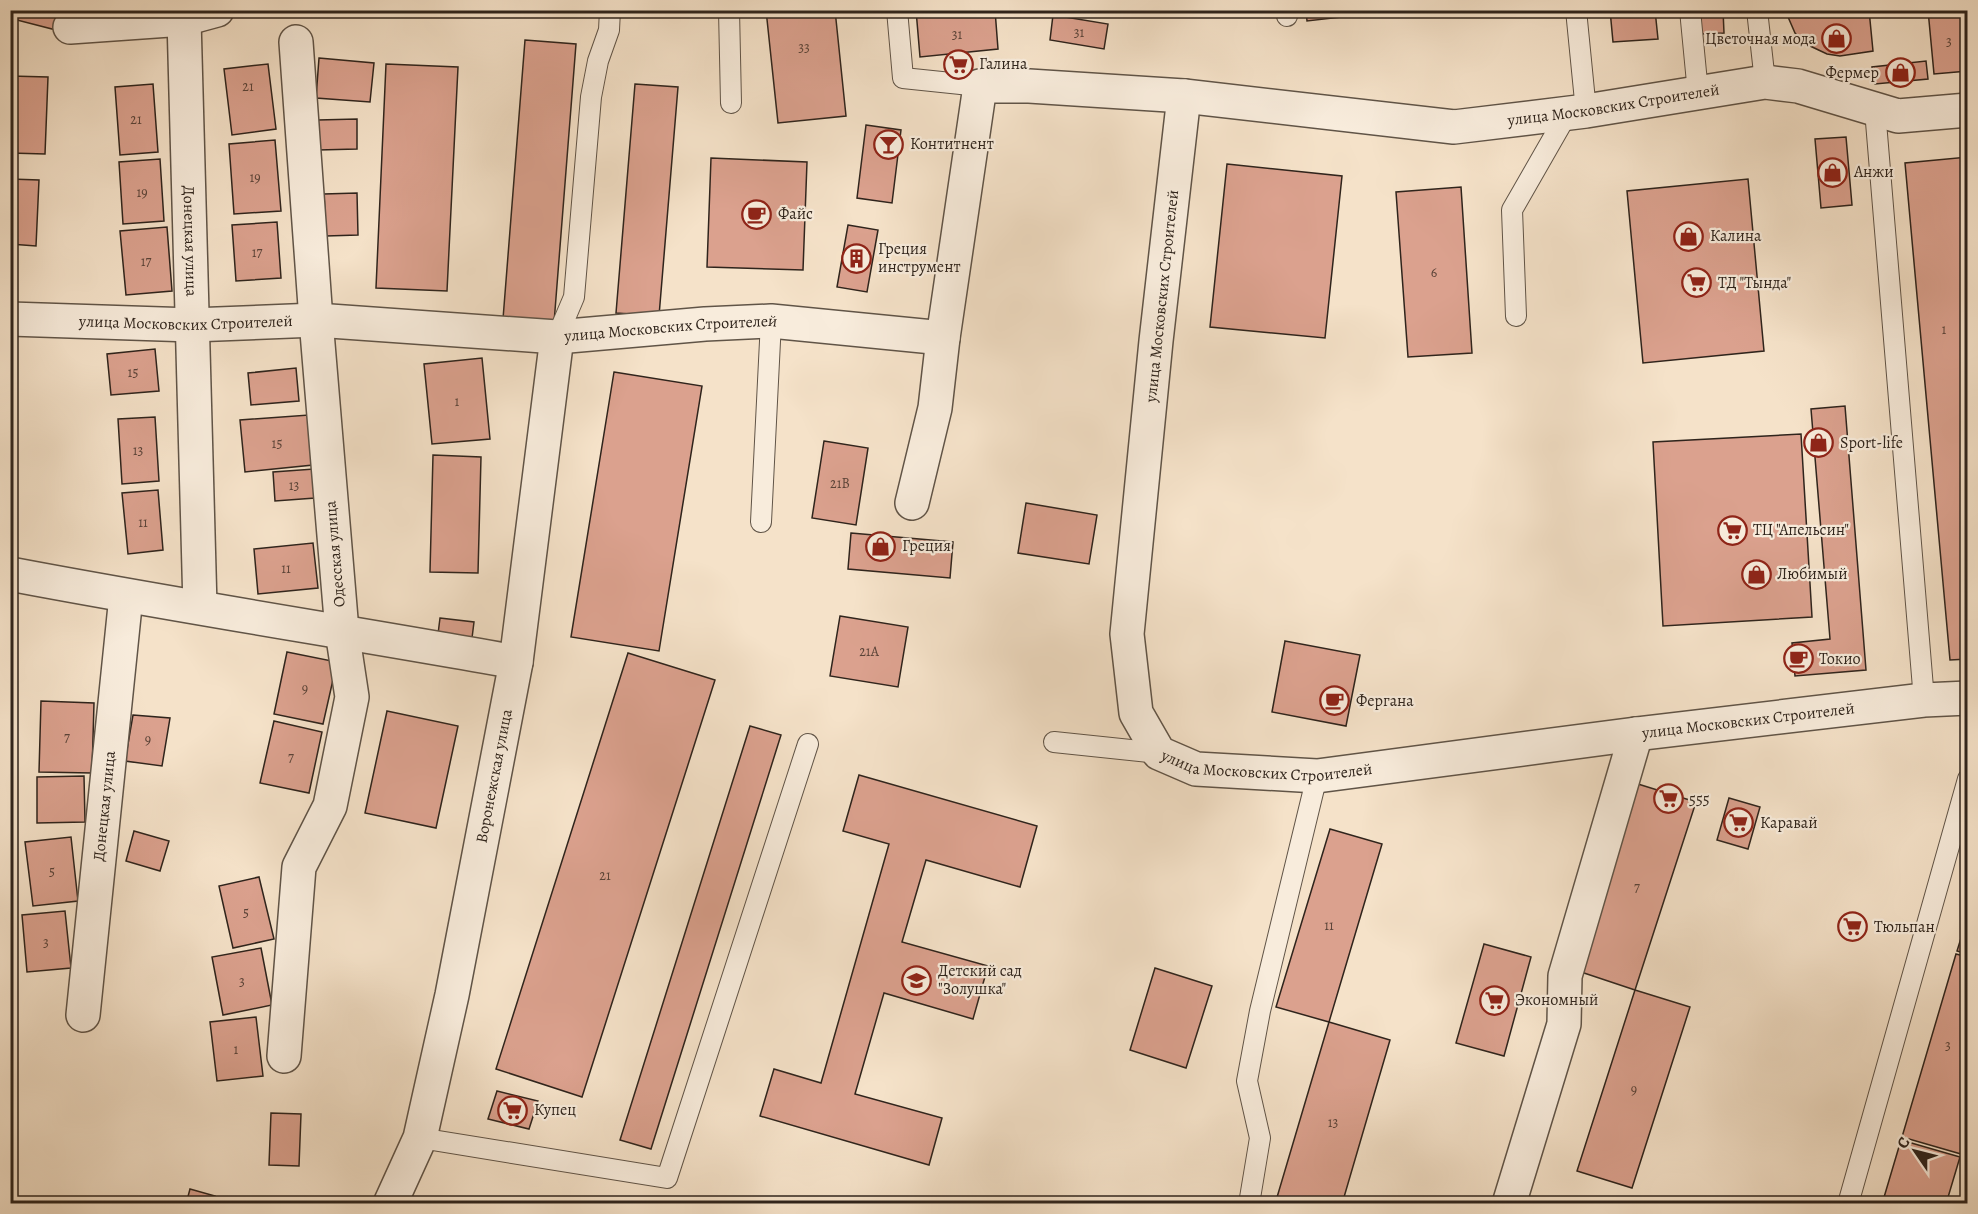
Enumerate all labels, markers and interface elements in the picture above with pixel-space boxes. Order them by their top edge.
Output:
house number: 31 [1074,23,1085,42]
shop icon: Цветочная мода [1821,23,1853,55]
house number: 31 [952,25,963,44]
place label: Цветочная мода [1705,28,1817,50]
house number: 3 [1946,32,1952,51]
house number: 33 [798,38,810,57]
supermarket icon: Галина [942,48,974,80]
place label: Галина [979,53,1028,75]
shop icon: Фермер [1884,57,1916,89]
place label: Фермер [1826,62,1879,84]
house number: 21 [242,77,254,96]
street label: улица Московских Строителей [1505,79,1721,132]
house number: 21 [130,110,142,129]
bar icon: Контитнент [873,128,905,160]
place label: Контитнент [910,133,994,155]
shop icon: Анжи [1817,156,1849,188]
place label: Анжи [1853,161,1894,183]
house number: 19 [249,168,261,187]
house number: 19 [136,183,148,202]
street label: Донецкая улица [178,185,203,297]
street label: улица Московских Строителей [1140,189,1184,404]
cafe icon: Файс [741,198,773,230]
place label: Файс [778,203,813,225]
shop icon: Калина [1673,220,1705,252]
place label: Калина [1710,225,1762,247]
place label: Греция инструмент [878,238,961,278]
building icon: Греция инструмент [841,242,873,274]
house number: 17 [252,243,262,262]
house number: 17 [141,252,151,271]
house number: 6 [1431,263,1437,282]
supermarket icon: ТД "Тында" [1681,267,1713,299]
place label: ТД "Тында" [1718,272,1791,294]
street label: улица Московских Строителей [78,310,293,336]
street label: улица Московских Строителей [562,310,779,347]
house number: 1 [1942,320,1947,339]
house number: 15 [128,363,138,382]
house number: 1 [455,392,460,411]
shop icon: Sport-life [1803,427,1835,459]
place label: Sport-life [1840,432,1903,454]
house number: 15 [272,434,282,453]
house number: 13 [133,441,143,460]
house number: 21В [830,474,850,493]
house number: 13 [289,476,299,495]
street label: Одесская улица [319,499,351,608]
house number: 11 [138,513,148,532]
supermarket icon: ТЦ "Апельсин" [1716,514,1748,546]
place label: ТЦ "Апельсин" [1753,519,1849,541]
shop icon: Греция [865,530,897,562]
place label: Греция [902,535,951,557]
shop icon: Любимый [1740,558,1772,590]
house number: 11 [281,559,291,578]
place label: Любимый [1777,563,1848,585]
house number: 21А [859,642,880,661]
cafe icon: Токио [1782,643,1814,675]
place label: Токио [1819,648,1861,670]
house number: 9 [302,679,308,698]
cafe icon: Фергана [1319,685,1351,717]
place label: Фергана [1356,690,1414,712]
street label: улица Московских Строителей [1640,697,1856,744]
street label: Воронежская улица [470,707,518,845]
house number: 7 [64,728,70,747]
house number: 9 [145,730,151,749]
street label: улица Московских Строителей [1157,744,1374,787]
house number: 7 [288,748,294,767]
street label: Донецкая улица [88,749,121,862]
supermarket icon: 555 [1652,783,1684,815]
place label: 555 [1689,788,1710,810]
supermarket icon: Каравай [1723,807,1755,839]
place label: Каравай [1760,812,1818,834]
house number: 5 [49,862,55,881]
house number: 21 [599,866,611,885]
house number: 7 [1634,878,1640,897]
house number: 5 [243,903,249,922]
supermarket icon: Тюльпан [1837,911,1869,943]
house number: 11 [1324,916,1334,935]
place label: Тюльпан [1874,916,1935,938]
house number: 3 [43,933,49,952]
place label: Детский сад "Золушка" [938,960,1022,1000]
school or university icon: Детский сад "Золушка" [901,964,933,996]
house number: 3 [239,972,245,991]
supermarket icon: Экономный [1478,984,1510,1016]
place label: Экономный [1515,989,1598,1011]
house number: 3 [1945,1036,1951,1055]
house number: 1 [234,1040,239,1059]
house number: 9 [1631,1080,1637,1099]
supermarket icon: Купец [497,1094,529,1126]
place label: Купец [534,1099,576,1121]
house number: 13 [1328,1113,1338,1132]
north arrow [1885,1121,1945,1181]
text: С [1892,1133,1915,1153]

